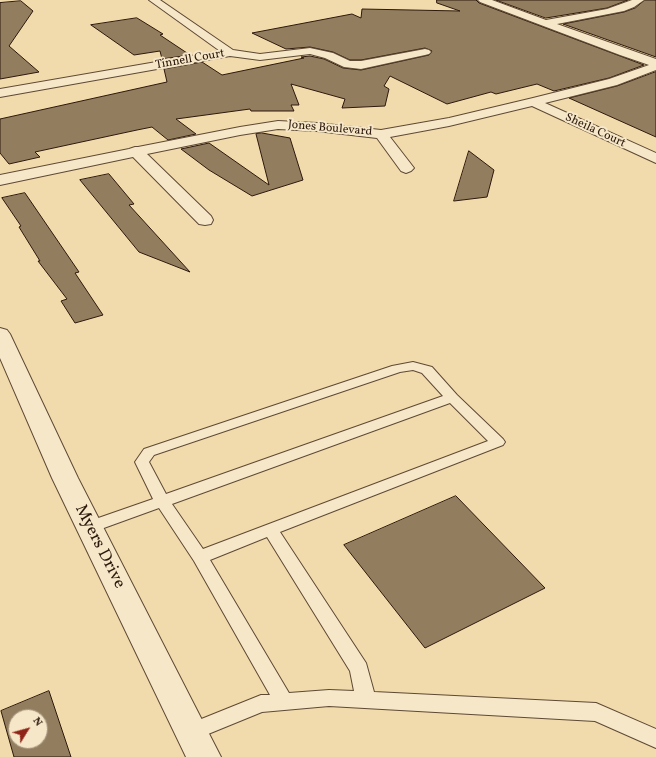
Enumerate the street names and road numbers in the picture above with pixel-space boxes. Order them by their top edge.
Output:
street label: Tinnell Court [154,47,226,73]
street label: Sheila Court [562,111,628,151]
street label: Jones Boulevard [287,118,373,140]
street label: Myers Drive [69,502,129,592]

